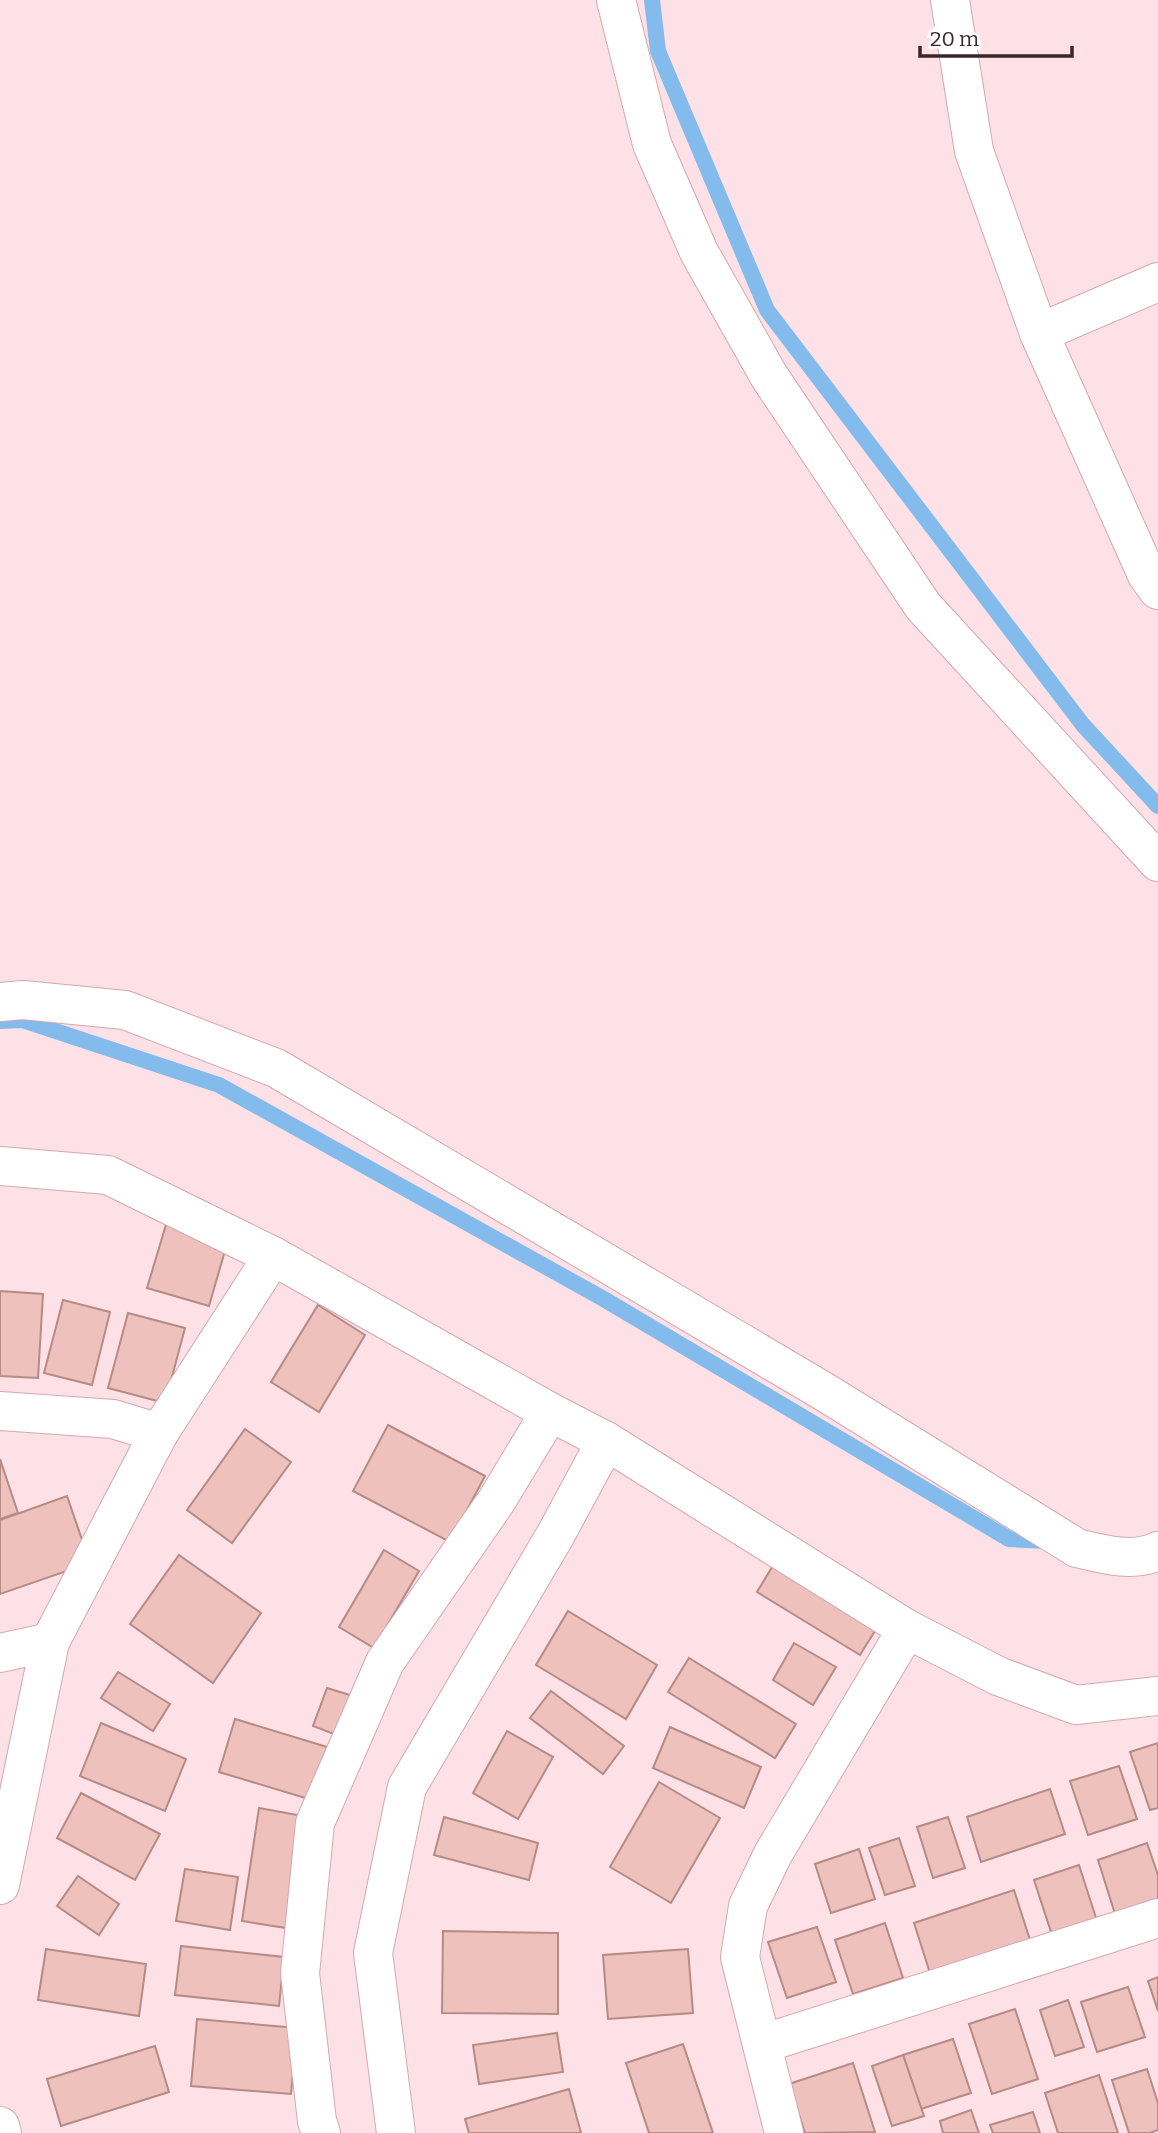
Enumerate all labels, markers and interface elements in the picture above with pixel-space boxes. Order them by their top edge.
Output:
scale bar [920,14,1072,58]
text: 20 m [930,26,979,52]

